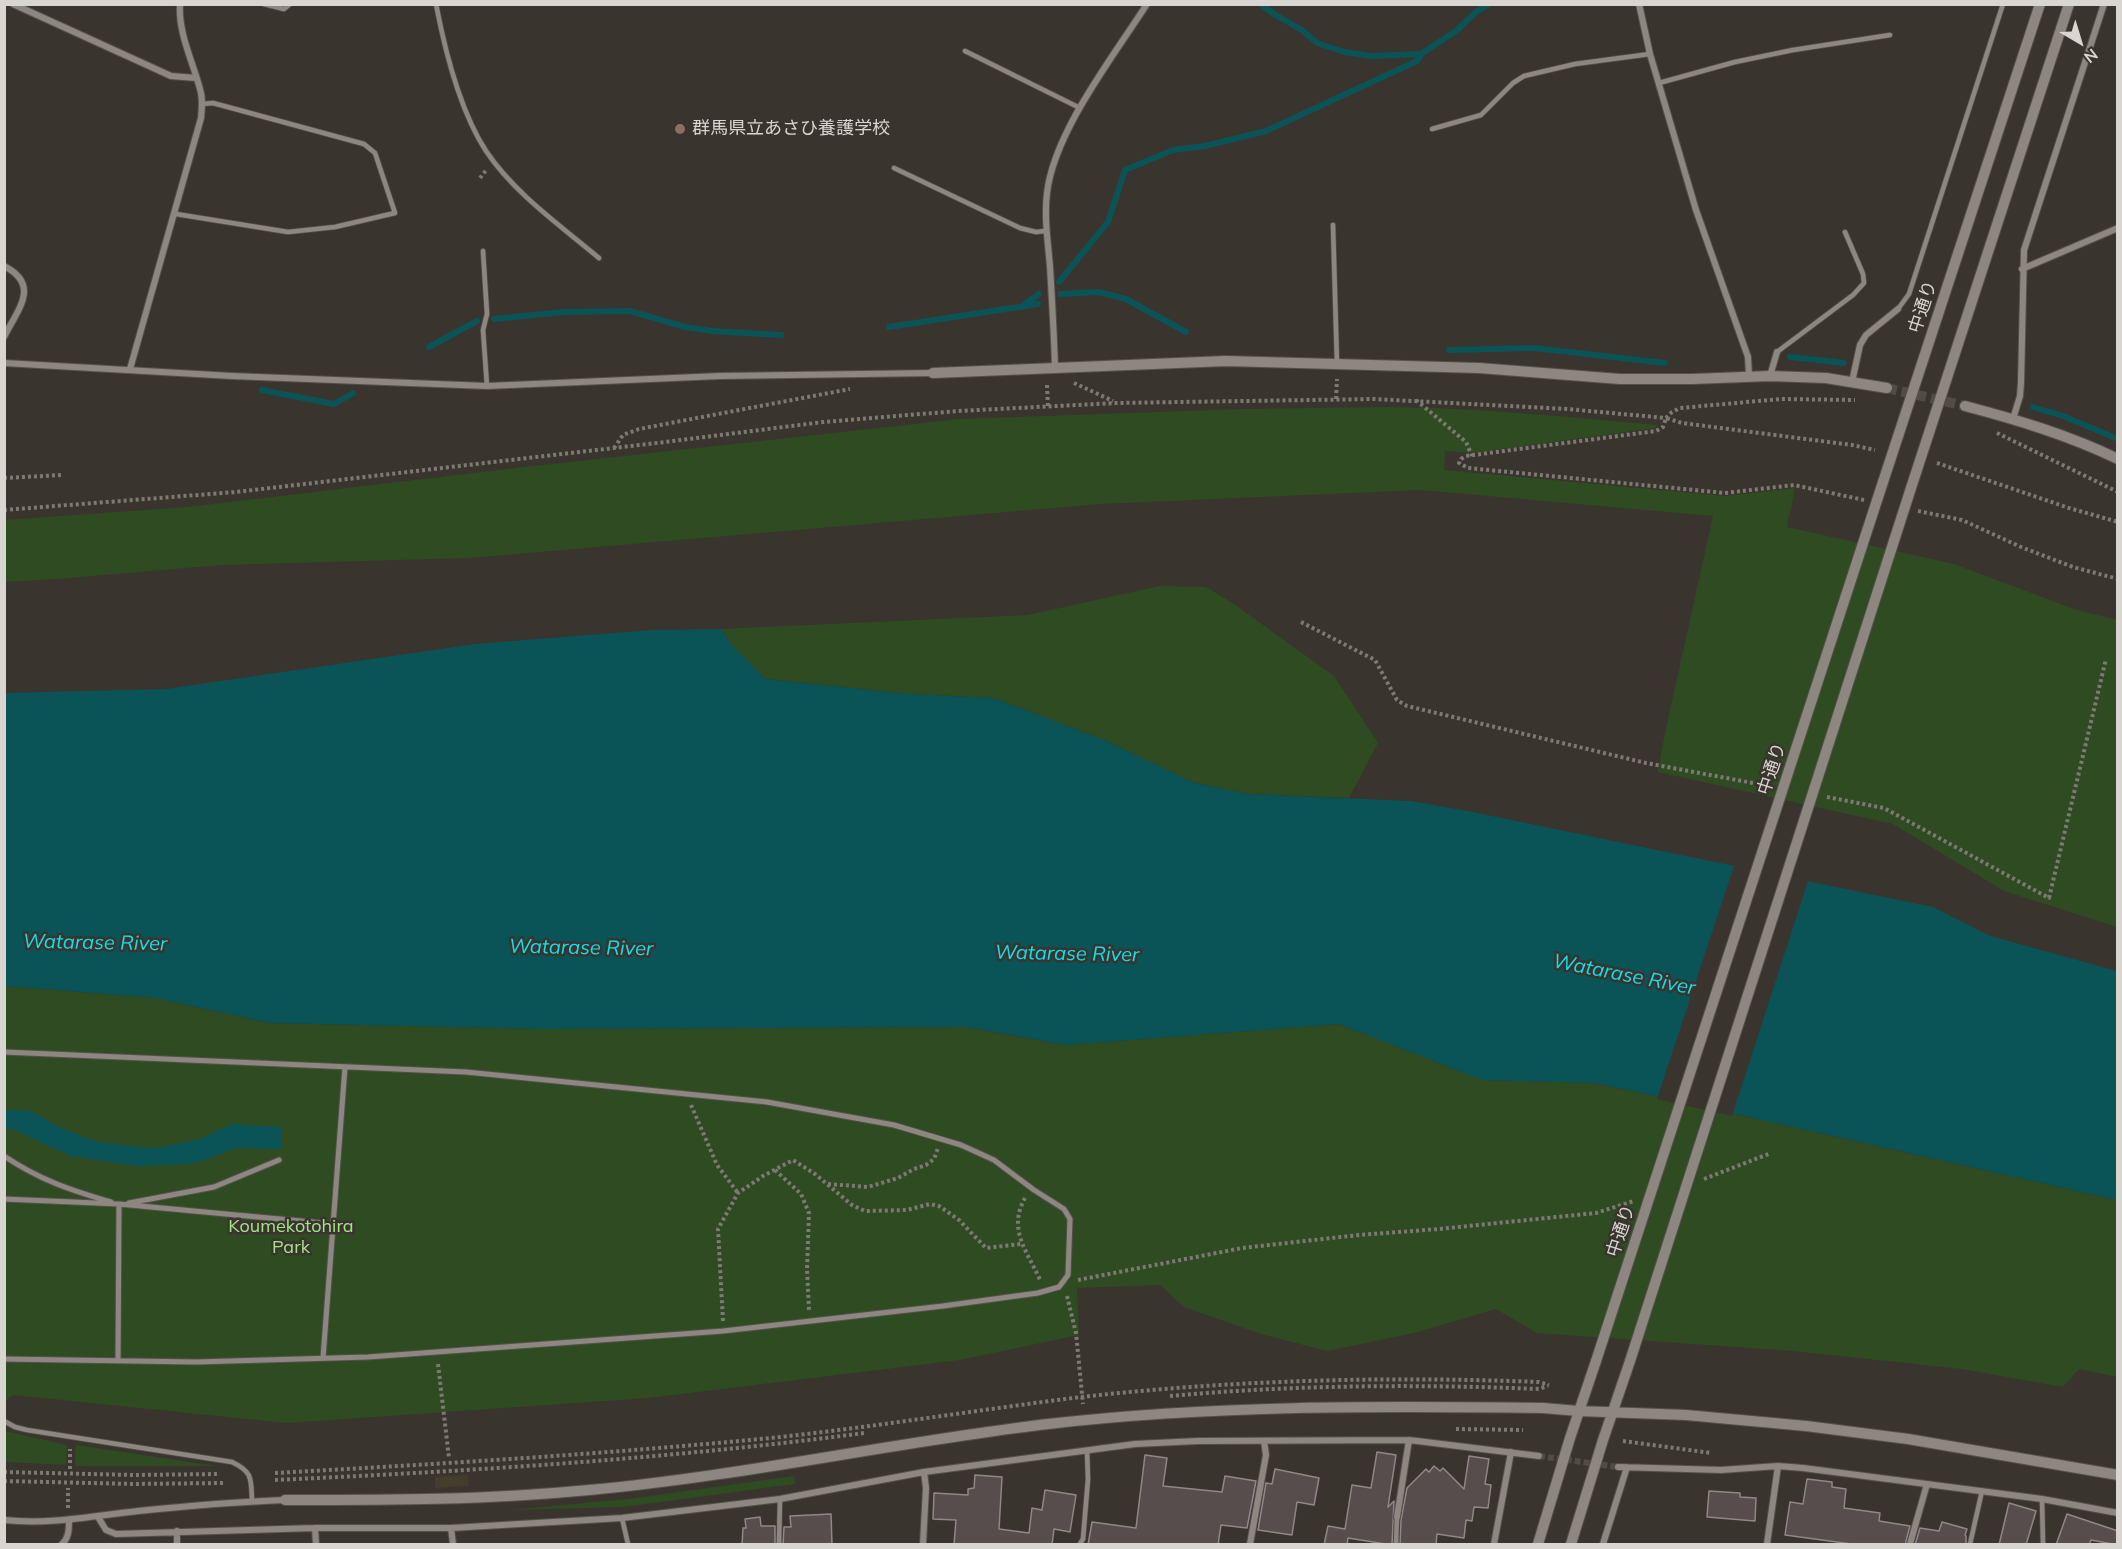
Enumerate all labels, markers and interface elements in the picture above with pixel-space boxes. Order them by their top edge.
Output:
north arrow [2050,12,2110,72]
text: N [2080,45,2102,68]
place label: 群馬県立あさひ養護学校 [692,118,890,140]
marker: 群馬県立あさひ養護学校 [673,122,687,136]
street label: 中通り [1904,278,1942,336]
street label: 中通り [1753,740,1791,798]
water label: Watarase River [23,930,167,956]
water label: Watarase River [509,935,653,961]
water label: Watarase River [995,941,1139,967]
water label: Watarase River [1551,949,1697,1001]
street label: 中通り [1602,1202,1640,1260]
park label: Koumekotohira Park [228,1216,354,1258]

